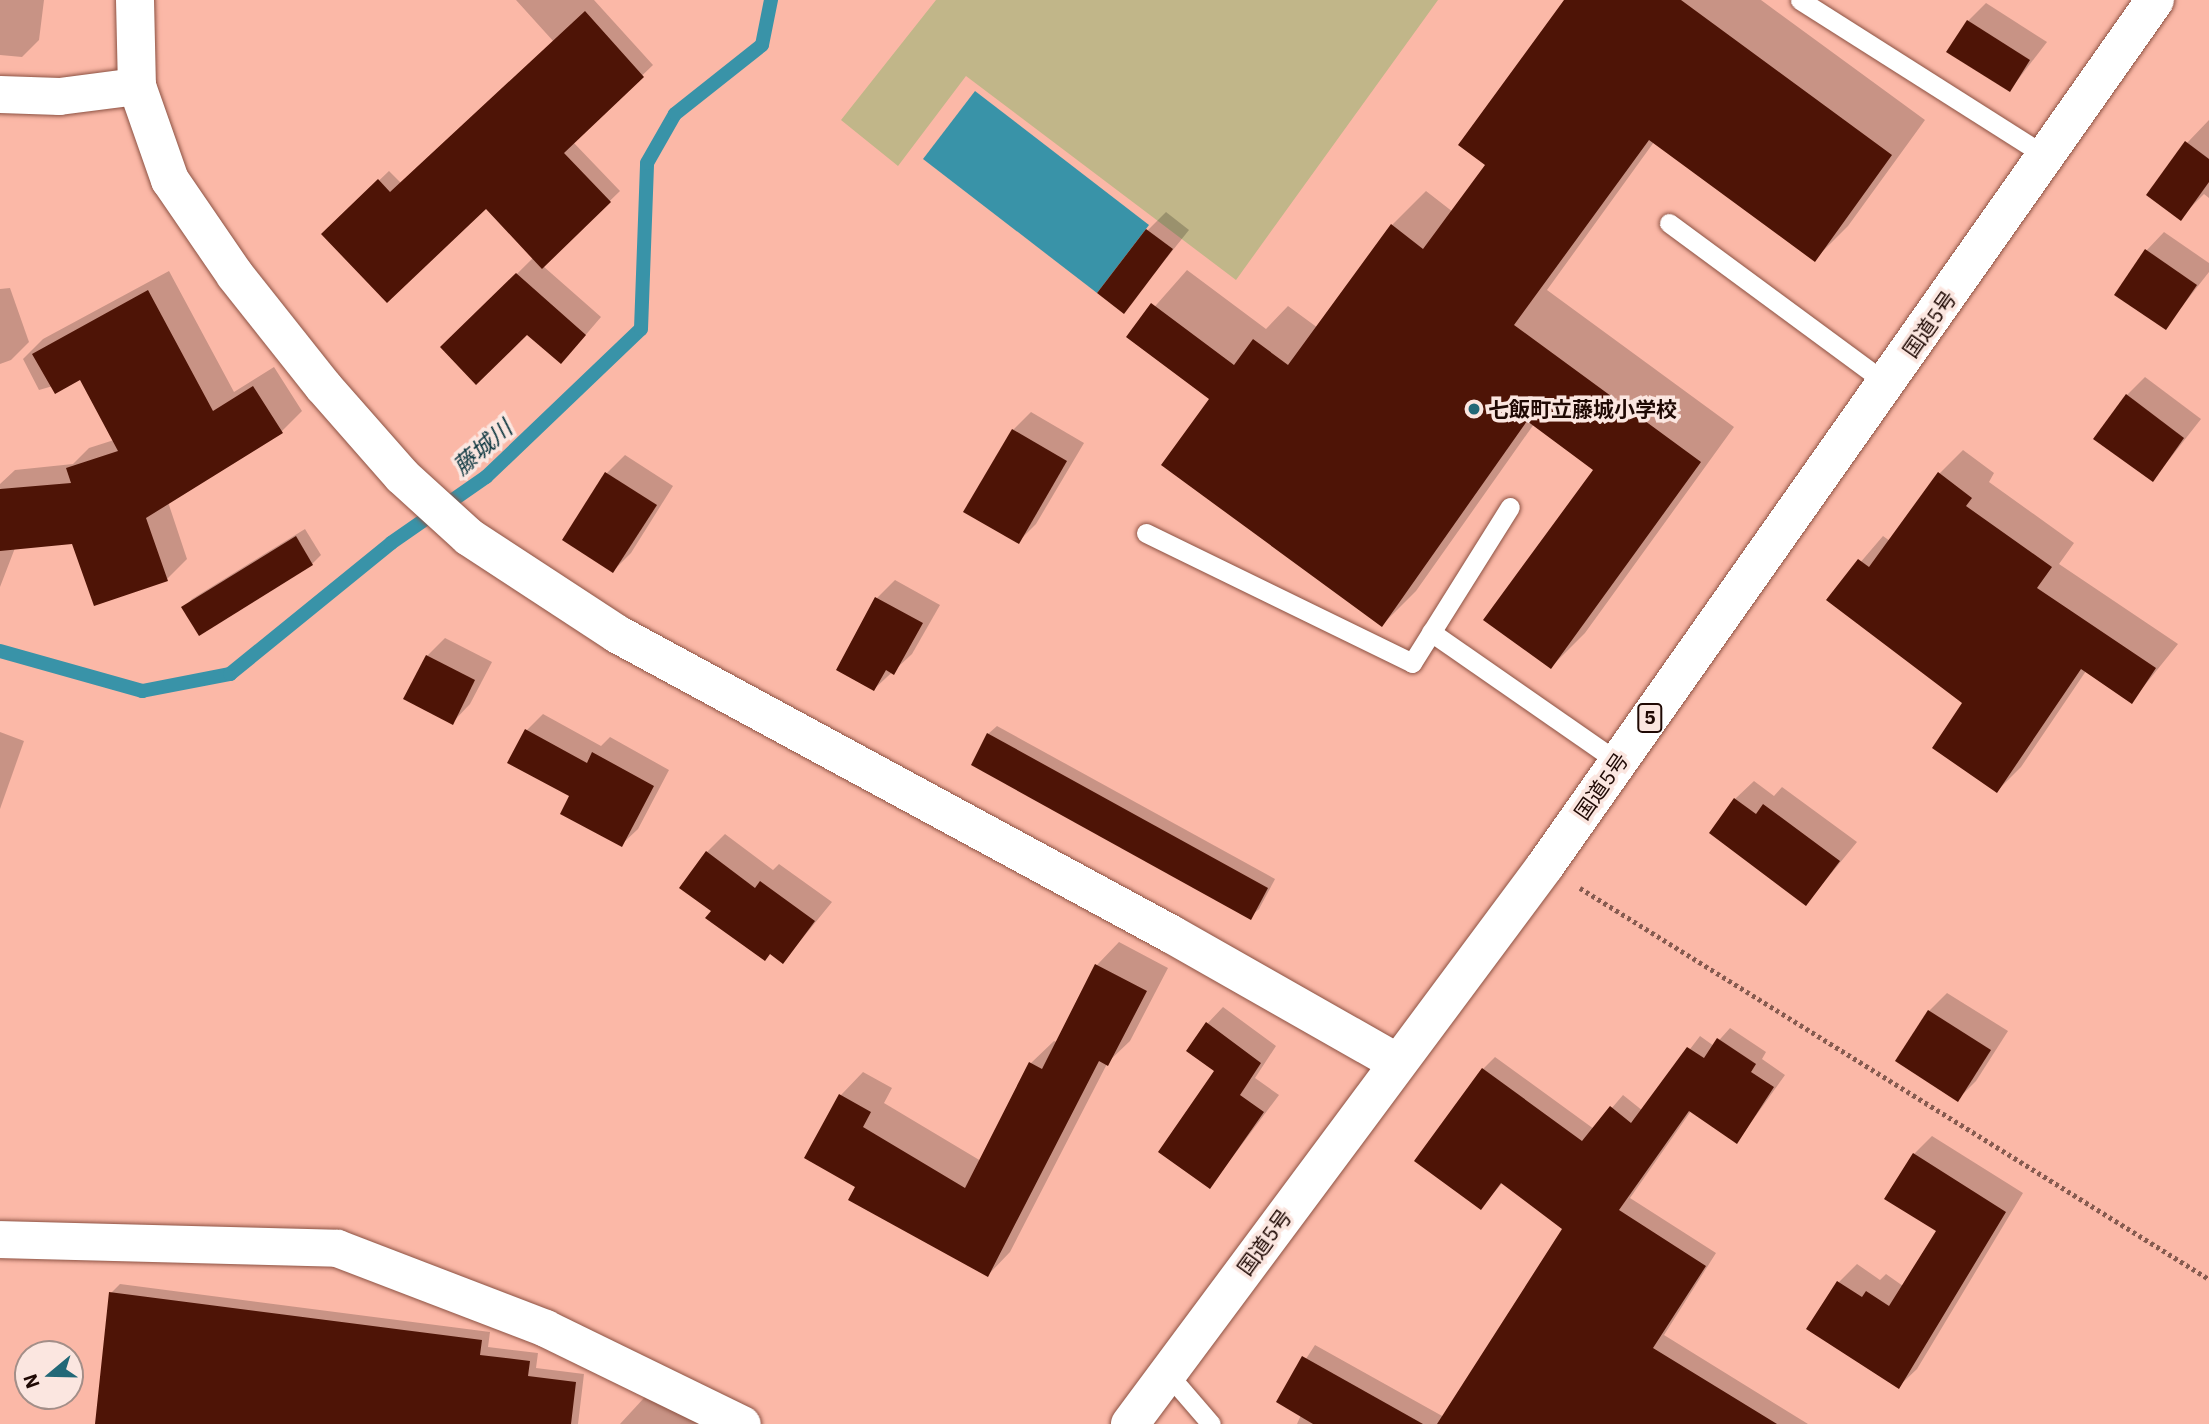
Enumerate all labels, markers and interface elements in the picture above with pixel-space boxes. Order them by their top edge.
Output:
street label: 国道5号 [1897,286,1961,362]
place label: 七飯町立藤城小学校 [1488,396,1677,422]
marker: 七飯町立藤城小学校 [1466,401,1482,417]
water label: 藤城川 [447,414,517,480]
road number: 5 [1636,702,1664,734]
street label: 国道5号 [1569,748,1633,824]
street label: 国道5号 [1232,1204,1296,1280]
north arrow [14,1340,84,1410]
text: N [17,1371,45,1392]

